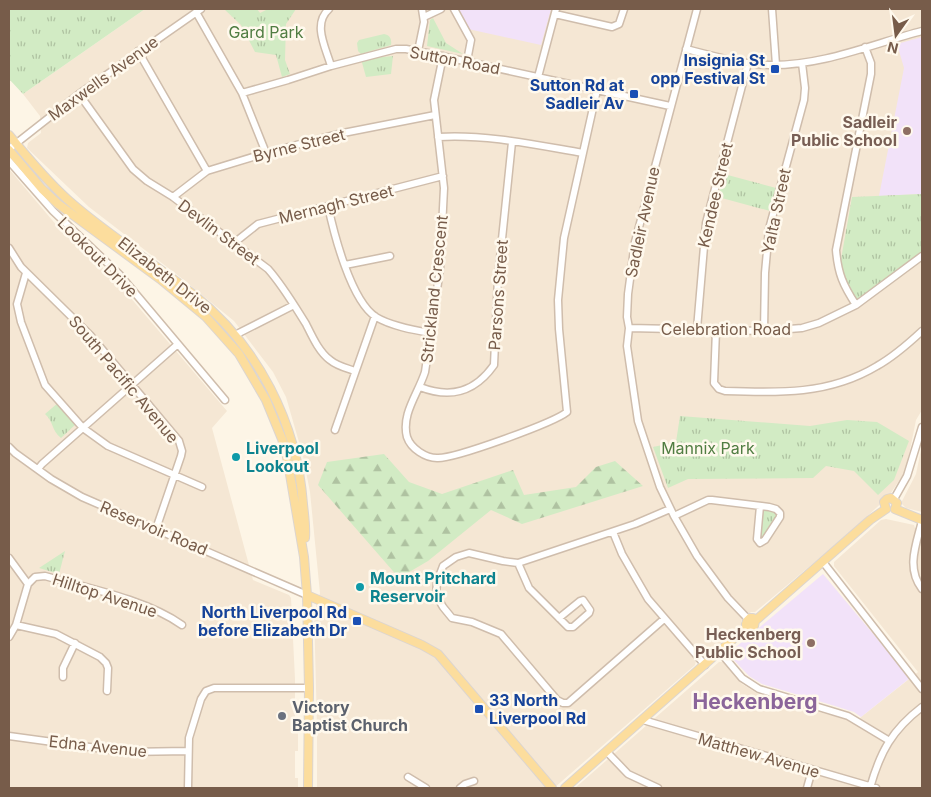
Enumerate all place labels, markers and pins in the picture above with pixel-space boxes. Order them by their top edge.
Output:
place label: Insignia St opp Festival St [650,50,765,88]
marker: Insignia St opp Festival St [769,63,781,75]
place label: Sutton Rd at Sadleir Av [530,75,624,113]
marker: Sutton Rd at Sadleir Av [628,88,640,100]
place label: Sadleir Public School [791,112,897,150]
marker: Sadleir Public School [901,125,913,137]
place label: Liverpool Lookout [246,438,319,476]
marker: Liverpool Lookout [230,451,242,463]
place label: Mount Pritchard Reservoir [370,568,496,606]
marker: Mount Pritchard Reservoir [354,581,366,593]
place label: North Liverpool Rd before Elizabeth Dr [198,602,347,640]
marker: North Liverpool Rd before Elizabeth Dr [351,615,363,627]
place label: Heckenberg Public School [695,624,801,662]
marker: Heckenberg Public School [805,637,817,649]
place label: 33 North Liverpool Rd [489,690,586,728]
place label: Victory Baptist Church [292,697,408,735]
marker: 33 North Liverpool Rd [473,703,485,715]
marker: Victory Baptist Church [276,710,288,722]

